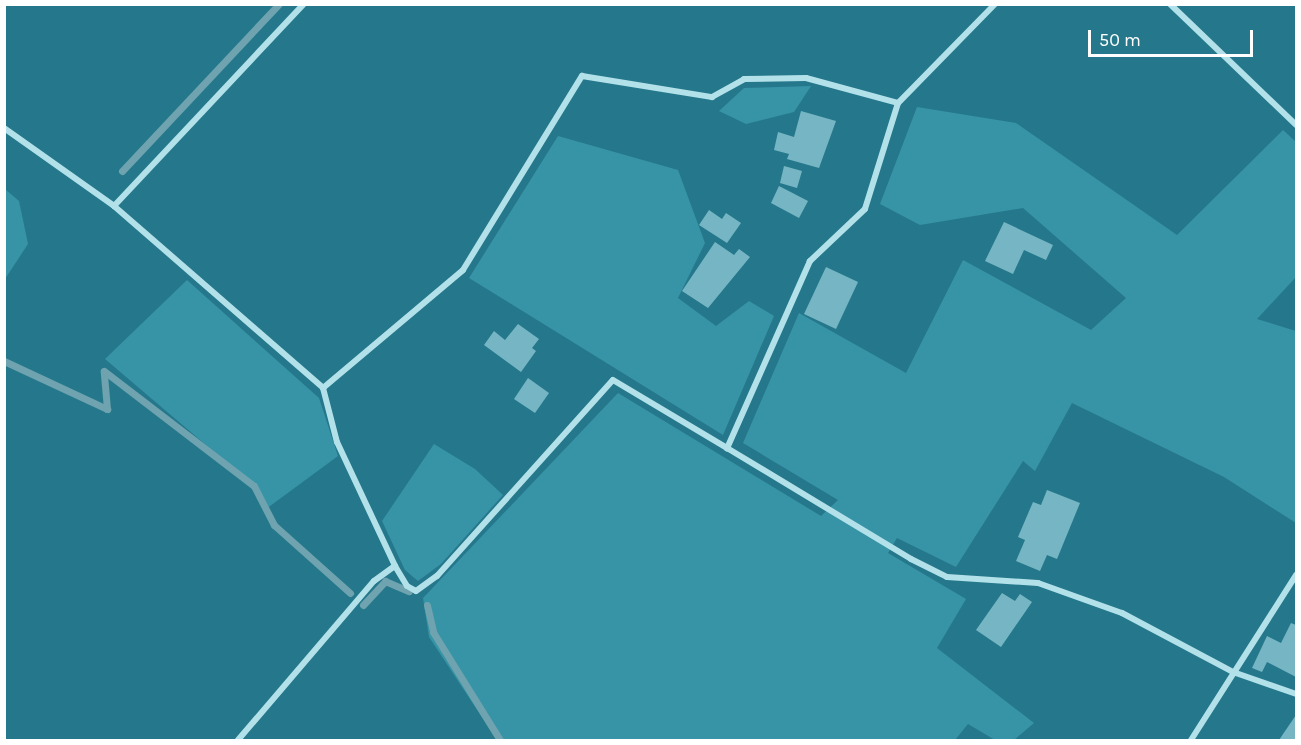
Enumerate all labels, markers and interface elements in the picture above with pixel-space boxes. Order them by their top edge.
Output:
scale bar [1091,18,1256,56]
text: 50 m [1099,29,1141,51]

